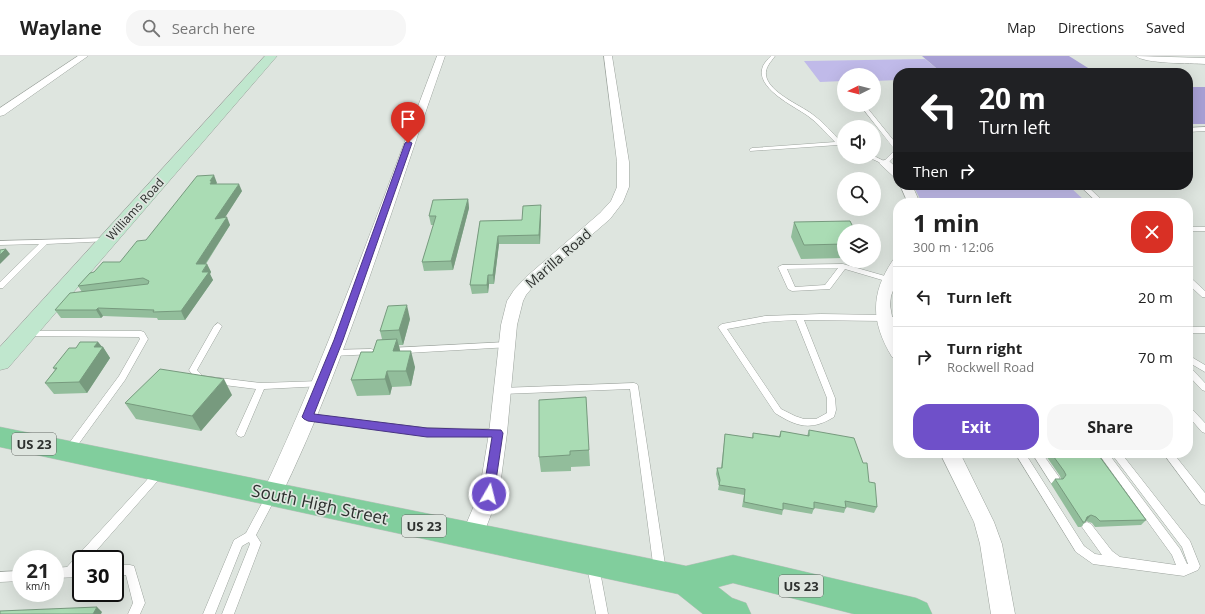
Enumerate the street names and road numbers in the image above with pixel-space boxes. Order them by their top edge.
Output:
street label: Williams Road [102,174,168,244]
street label: Marilla Road [521,224,595,292]
road number: US 23 [12,433,56,455]
street label: South High Street [249,478,391,530]
road number: US 23 [402,515,446,537]
road number: US 23 [779,575,823,597]

